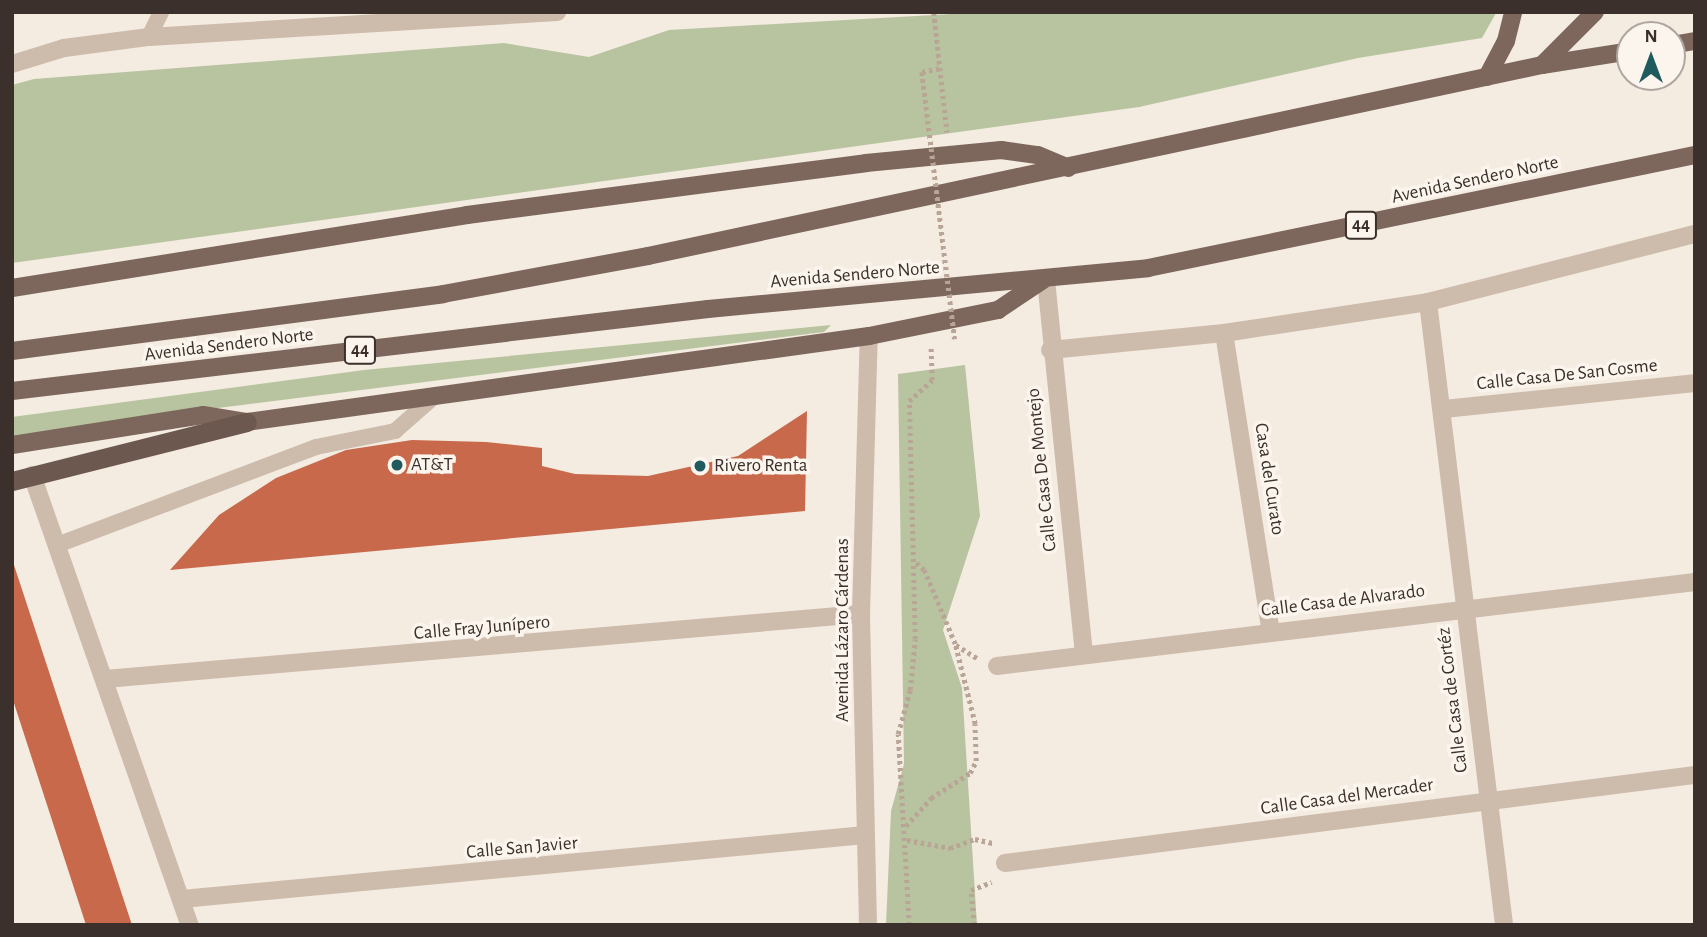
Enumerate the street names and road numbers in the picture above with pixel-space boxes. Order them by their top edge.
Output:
street label: Avenida Sendero Norte [1389,151,1561,209]
road number: 44 [1344,210,1378,240]
street label: Avenida Sendero Norte [769,256,941,294]
street label: Avenida Sendero Norte [143,323,315,367]
road number: 44 [342,336,378,364]
street label: Calle Casa De San Cosme [1475,354,1659,396]
street label: Calle Casa De Montejo [1022,387,1062,553]
street label: Casa del Curato [1249,421,1289,537]
street label: Avenida Lázaro Cárdenas [832,538,854,722]
street label: Calle Casa de Alvarado [1260,580,1426,622]
street label: Calle Fray Junípero [413,611,551,645]
street label: Calle Casa de Cortéz [1433,626,1473,774]
street label: Calle Casa del Mercader [1259,774,1435,820]
street label: Calle San Javier [465,832,579,864]

